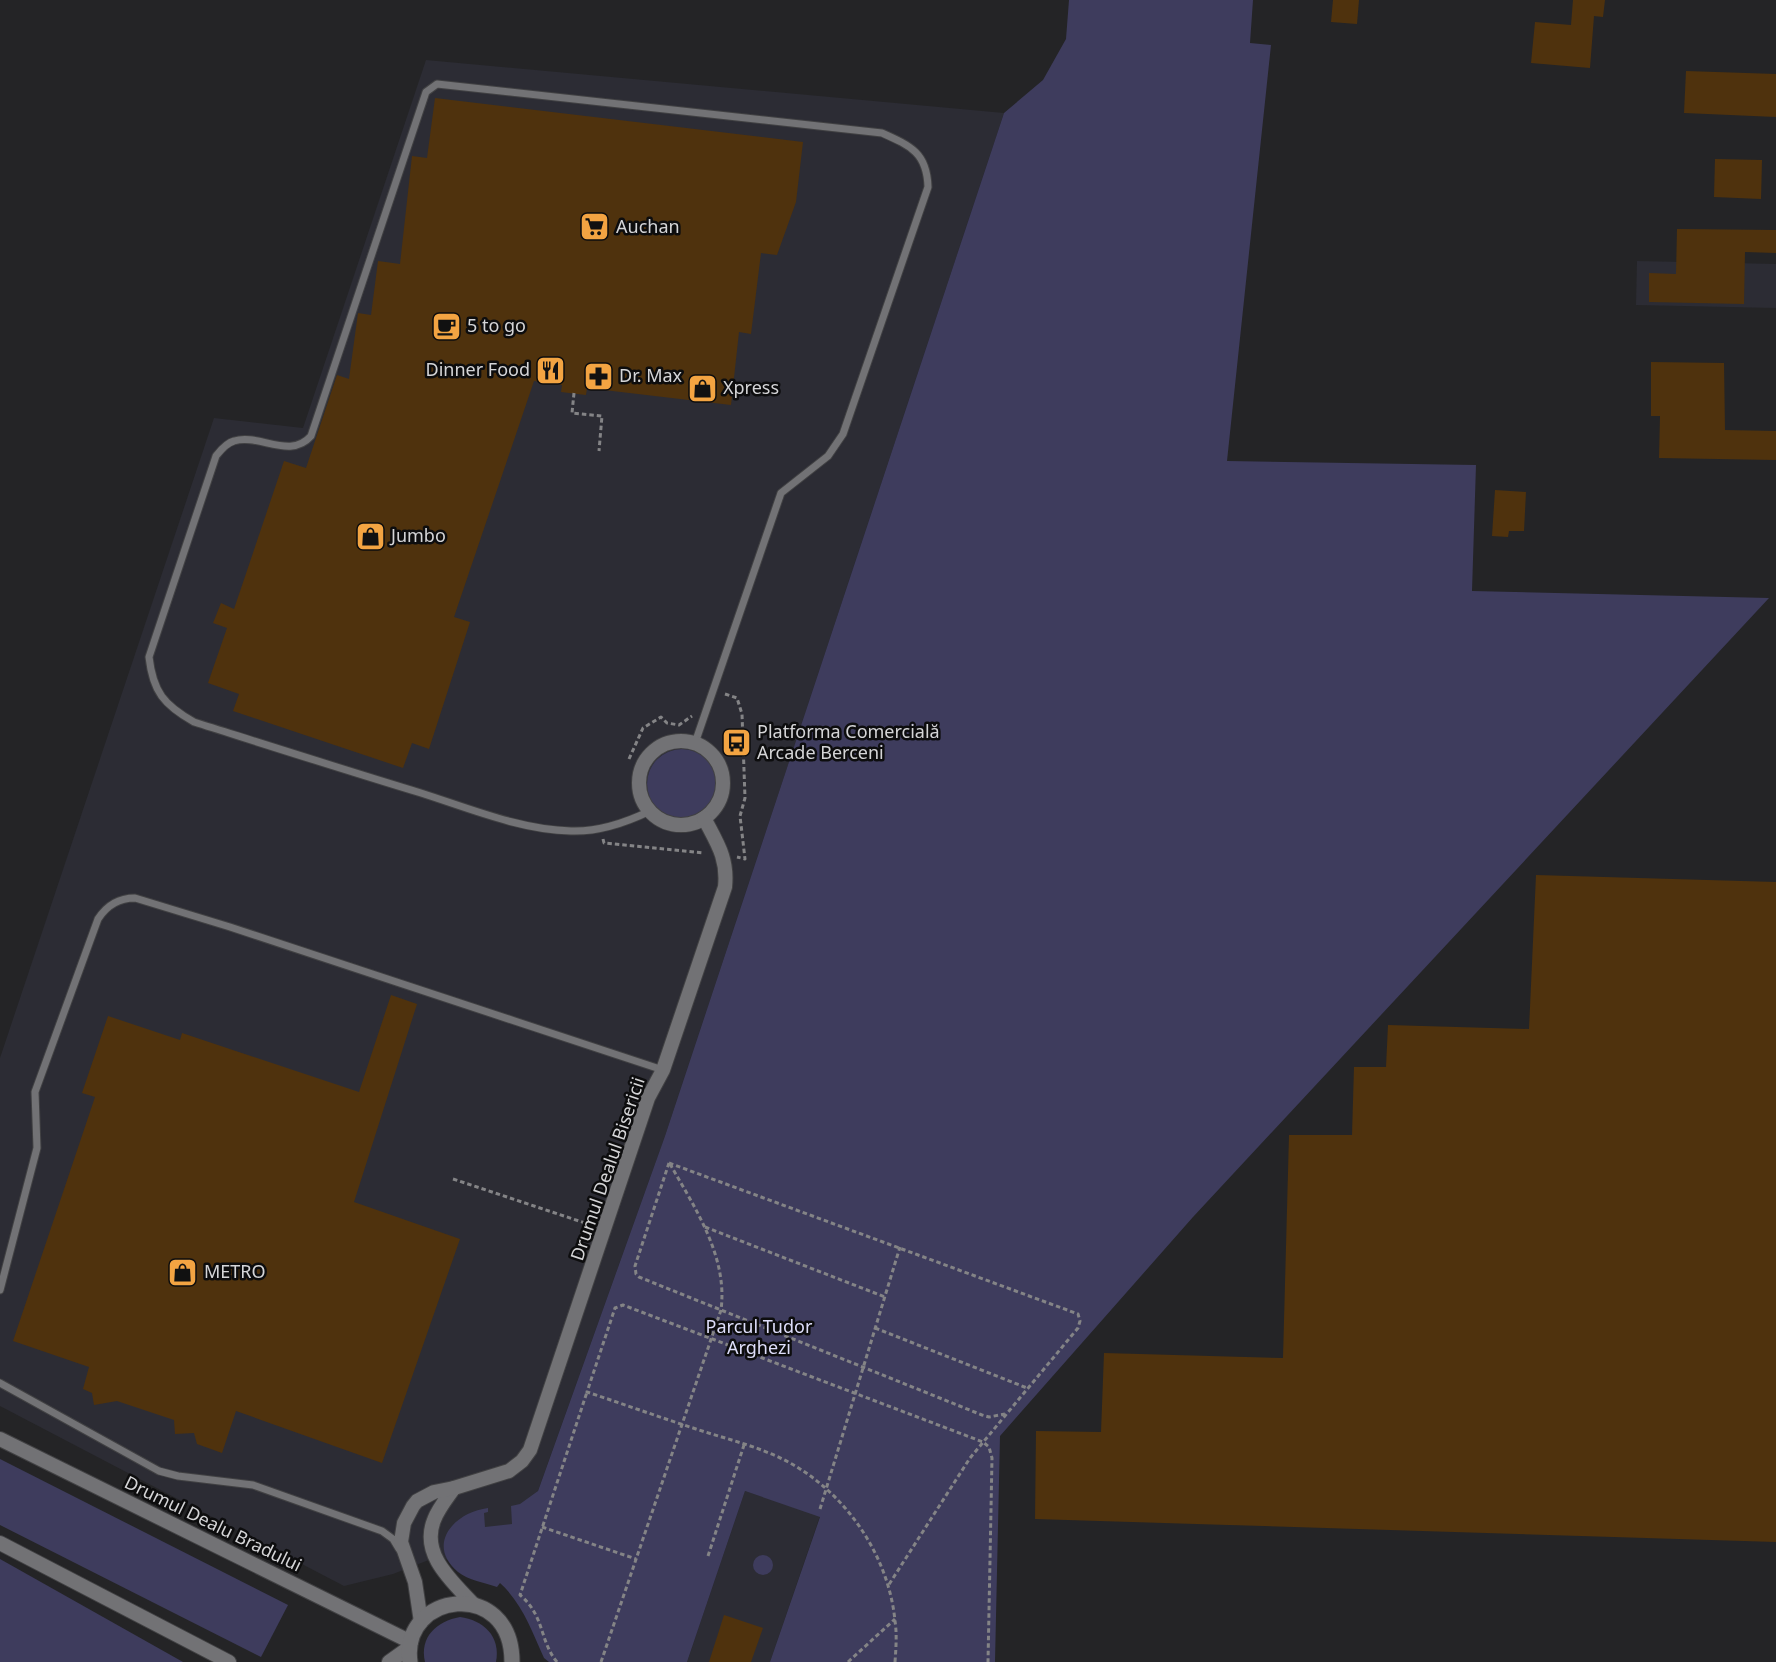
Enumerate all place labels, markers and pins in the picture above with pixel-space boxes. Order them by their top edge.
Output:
supermarket icon: Auchan [579,211,611,243]
place label: Auchan [616,214,680,238]
cafe icon: 5 to go [430,310,462,342]
place label: 5 to go [467,313,526,337]
restaurant icon: Dinner Food [535,354,567,386]
place label: Dinner Food [426,357,530,381]
pharmacy icon: Dr. Max [582,360,614,392]
place label: Dr. Max [619,363,683,387]
shop icon: Xpress [686,372,718,404]
place label: Xpress [723,375,779,399]
shop icon: Jumbo [354,520,386,552]
place label: Jumbo [389,523,446,547]
place label: Platforma Comercială Arcade Berceni [757,719,940,764]
bus stop icon: Platforma Comercială Arcade Berceni [720,726,752,758]
shop icon: METRO [167,1256,199,1288]
place label: METRO [204,1259,266,1283]

